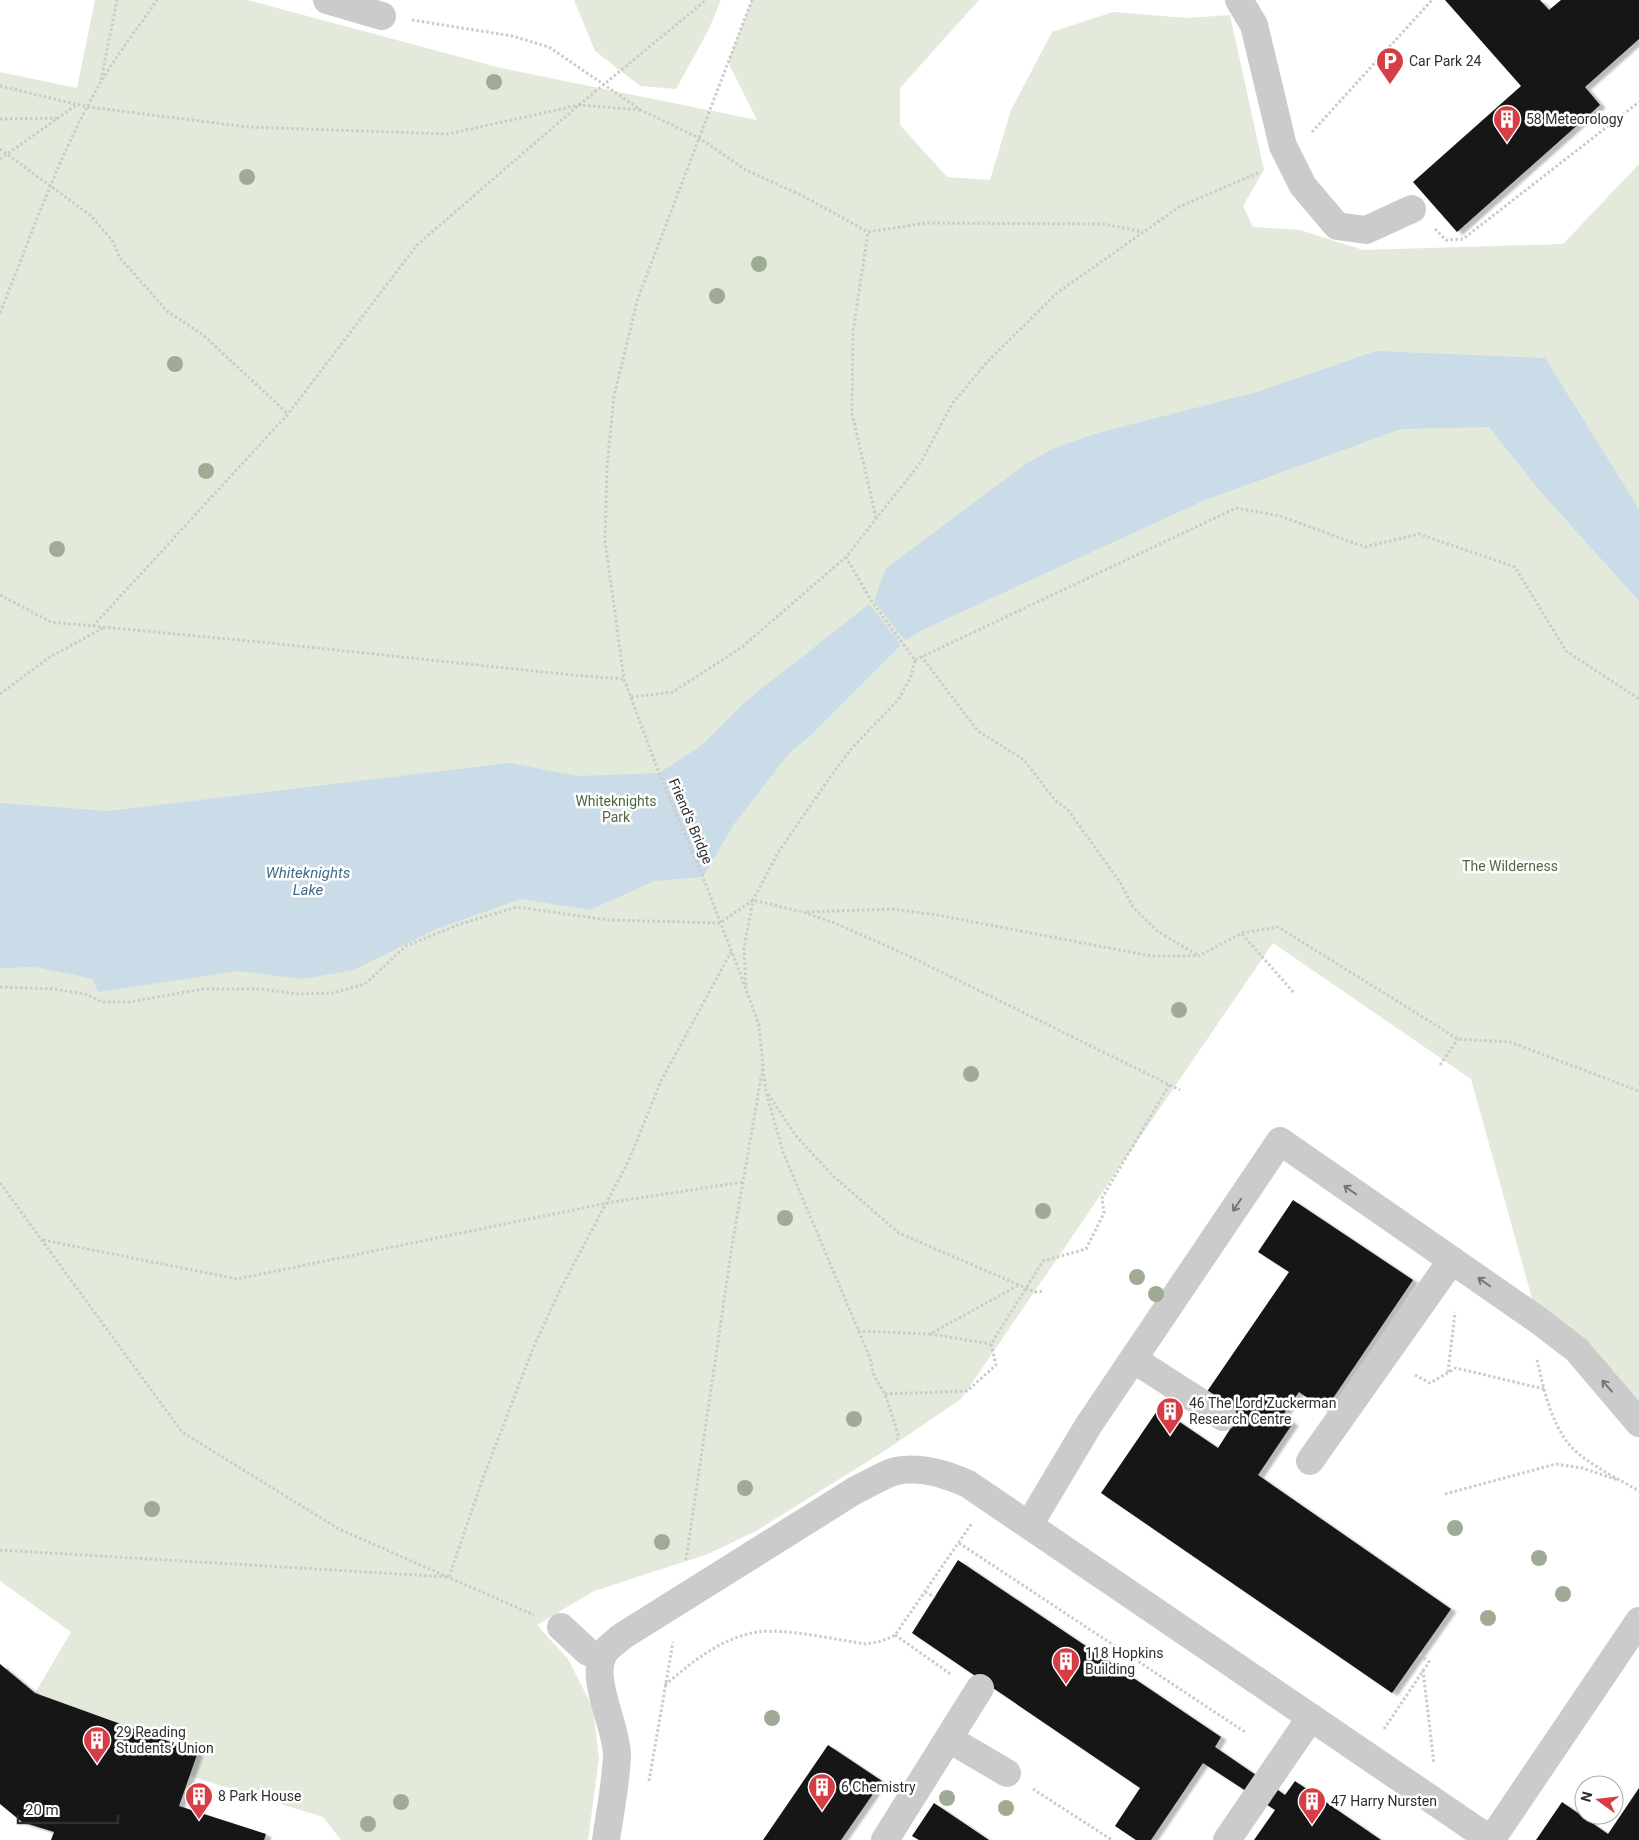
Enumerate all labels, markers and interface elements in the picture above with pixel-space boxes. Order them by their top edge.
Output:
parking icon: Car Park 24 [1375,46,1405,85]
place label: Car Park 24 [1409,53,1481,69]
building icon: 58 Meteorology [1492,104,1522,143]
place label: 58 Meteorology [1526,111,1624,127]
street label: Friend's Bridge [666,776,716,866]
park label: Whiteknights Park [575,793,657,825]
park label: The Wilderness [1462,858,1558,874]
water label: Whiteknights Lake [266,864,350,899]
one-way arrow [1343,1185,1357,1195]
one-way arrow [1231,1198,1242,1212]
one-way arrow [1477,1277,1491,1287]
one-way arrow [1602,1380,1613,1393]
place label: 46 The Lord Zuckerman Research Centre [1189,1395,1336,1427]
building icon: 46 The Lord Zuckerman Research Centre [1155,1396,1185,1435]
place label: 118 Hopkins Building [1085,1645,1163,1677]
building icon: 118 Hopkins Building [1051,1646,1081,1685]
place label: 29 Reading Students’ Union [116,1724,214,1756]
building icon: 29 Reading Students’ Union [82,1725,112,1764]
building icon: 6 Chemistry [807,1772,837,1811]
north arrow [1574,1775,1624,1825]
place label: 6 Chemistry [841,1779,916,1795]
building icon: 8 Park House [184,1781,214,1820]
building icon: 47 Harry Nursten [1297,1786,1327,1825]
place label: 8 Park House [218,1788,301,1804]
text: N [1577,1790,1595,1803]
scale bar [18,1792,118,1824]
place label: 47 Harry Nursten [1331,1793,1437,1809]
text: 20 m [25,1801,59,1819]

